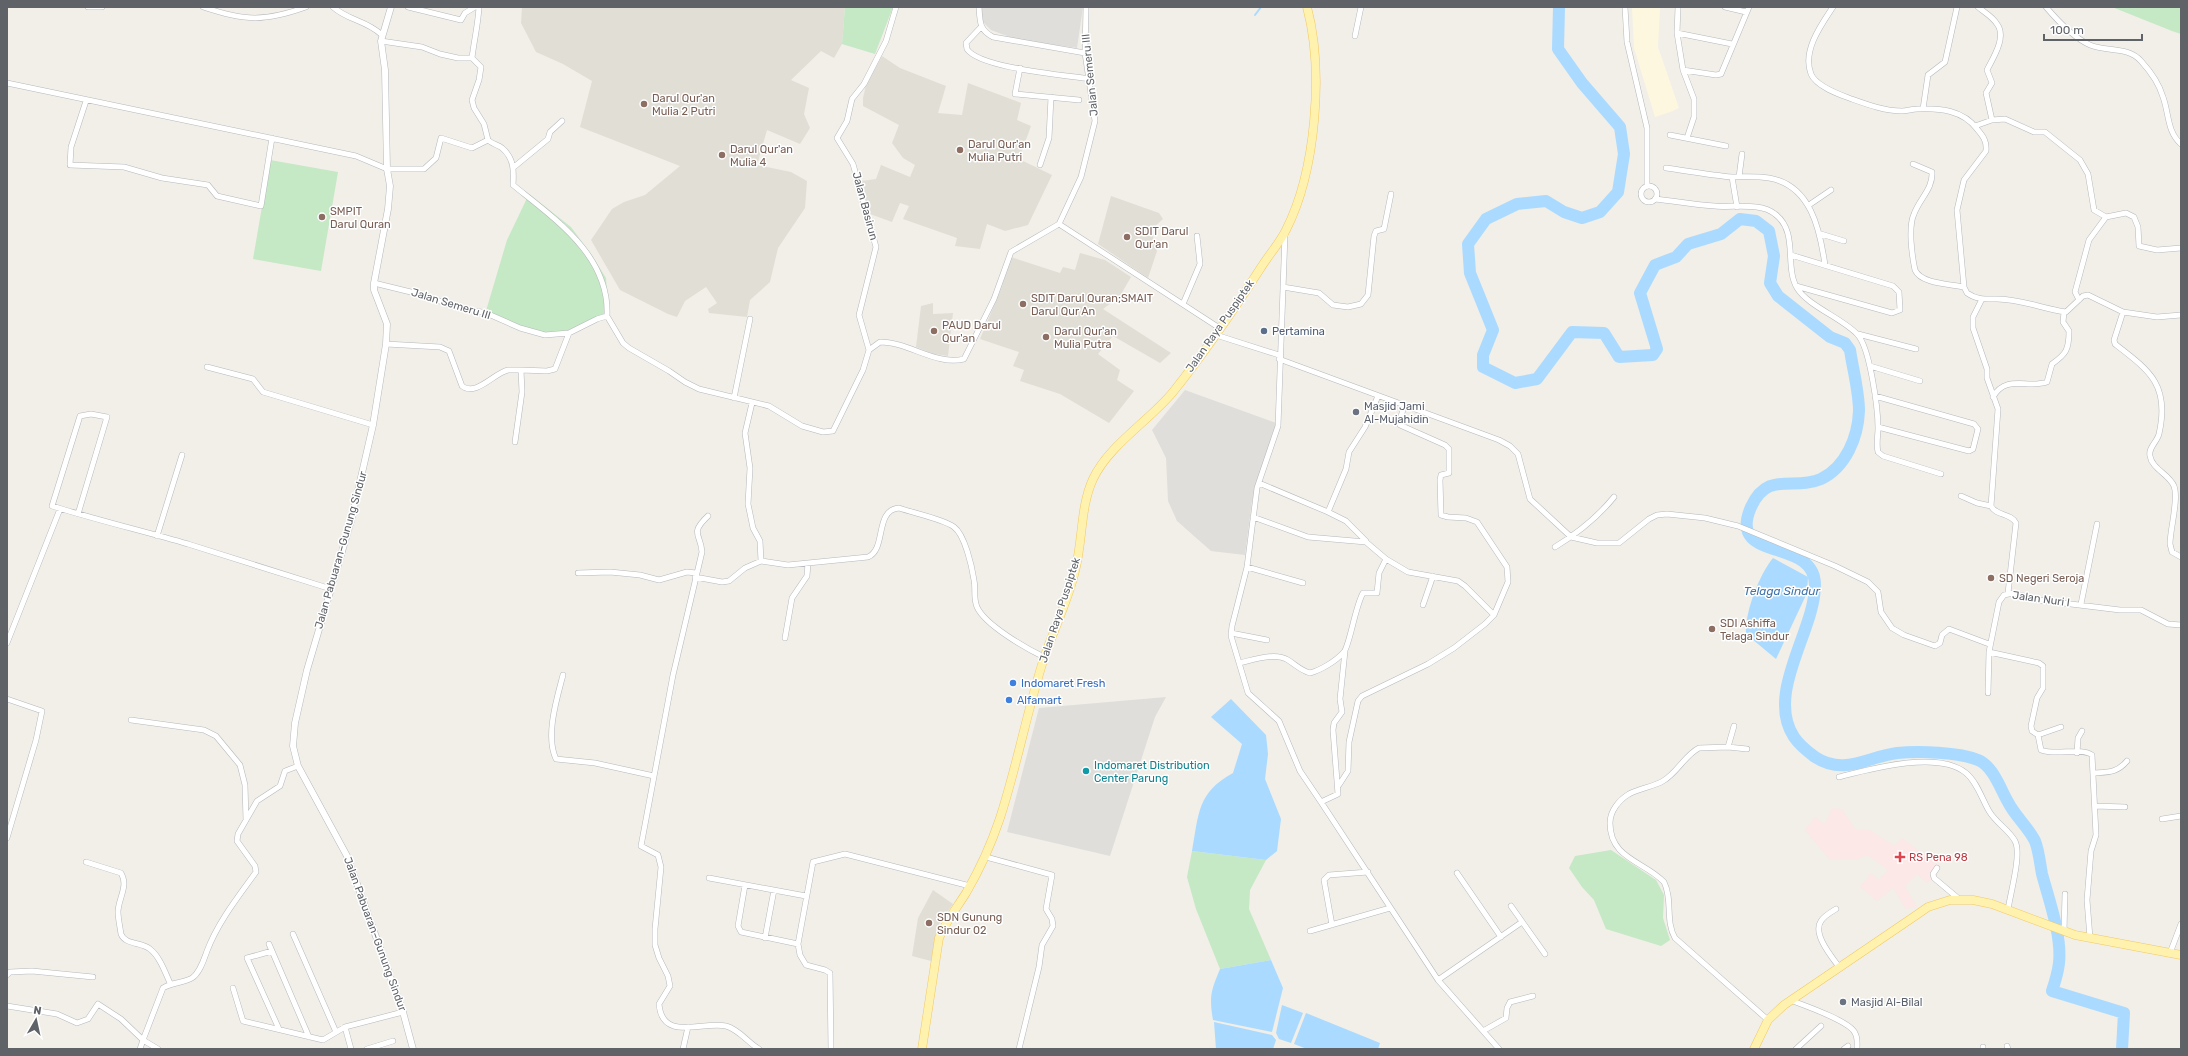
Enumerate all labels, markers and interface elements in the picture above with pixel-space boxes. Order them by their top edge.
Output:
scale bar [2044,16,2142,42]
text: 100 m [2050,23,2084,37]
street label: Jalan Semeru III [1079,33,1101,117]
place label: Darul Qur'an Mulia 2 Putri [652,92,715,118]
marker: Darul Qur'an Mulia 2 Putri [639,99,649,109]
place label: Darul Qur'an Mulia Putri [968,138,1031,164]
place label: Darul Qur'an Mulia 4 [730,143,793,169]
marker: Darul Qur'an Mulia Putri [955,145,965,155]
marker: Darul Qur'an Mulia 4 [717,150,727,160]
street label: Jalan Basirun [850,170,880,242]
place label: SMPIT Darul Quran [330,205,391,231]
marker: SMPIT Darul Quran [317,212,327,222]
place label: SDIT Darul Qur'an [1135,225,1188,251]
marker: SDIT Darul Qur'an [1122,232,1132,242]
street label: Jalan Raya Puspiptek [1183,277,1257,375]
street label: Jalan Semeru III [410,286,492,322]
place label: SDIT Darul Quran;SMAIT Darul Qur An [1031,292,1154,318]
marker: SDIT Darul Quran;SMAIT Darul Qur An [1018,299,1028,309]
place label: PAUD Darul Qur'an [942,319,1001,345]
place label: Darul Qur'an Mulia Putra [1054,325,1117,351]
place label: Pertamina [1272,325,1325,338]
marker: PAUD Darul Qur'an [929,326,939,336]
marker: Pertamina [1259,326,1269,336]
marker: Darul Qur'an Mulia Putra [1041,332,1051,342]
place label: Masjid Jami Al-Mujahidin [1364,400,1429,426]
marker: Masjid Jami Al-Mujahidin [1351,407,1361,417]
street label: Jalan Pabuaran–Gunung Sindur [312,469,370,630]
street label: Jalan Raya Puspiptek [1037,555,1083,664]
place label: SD Negeri Seroja [1999,572,2084,585]
marker: SD Negeri Seroja [1986,573,1996,583]
water label: Telaga Sindur [1744,584,1821,598]
street label: Jalan Nuri I [2011,589,2071,609]
place label: SDI Ashiffa Telaga Sindur [1720,617,1790,643]
marker: SDI Ashiffa Telaga Sindur [1707,624,1717,634]
place label: Indomaret Fresh [1021,677,1105,690]
marker: Indomaret Fresh [1008,678,1018,688]
place label: Alfamart [1017,694,1062,707]
marker: Alfamart [1004,695,1014,705]
place label: Indomaret Distribution Center Parung [1094,759,1210,785]
marker: Indomaret Distribution Center Parung [1081,766,1091,776]
marker: RS Pena 98 [1894,851,1906,863]
place label: RS Pena 98 [1909,851,1968,864]
street label: Jalan Pabuaran–Gunung Sindur [341,855,409,1014]
place label: SDN Gunung Sindur 02 [937,911,1002,937]
marker: SDN Gunung Sindur 02 [924,918,934,928]
place label: Masjid Al-Bilal [1851,996,1923,1009]
marker: Masjid Al-Bilal [1838,997,1848,1007]
north arrow [16,1000,56,1040]
text: N [33,1004,42,1018]

